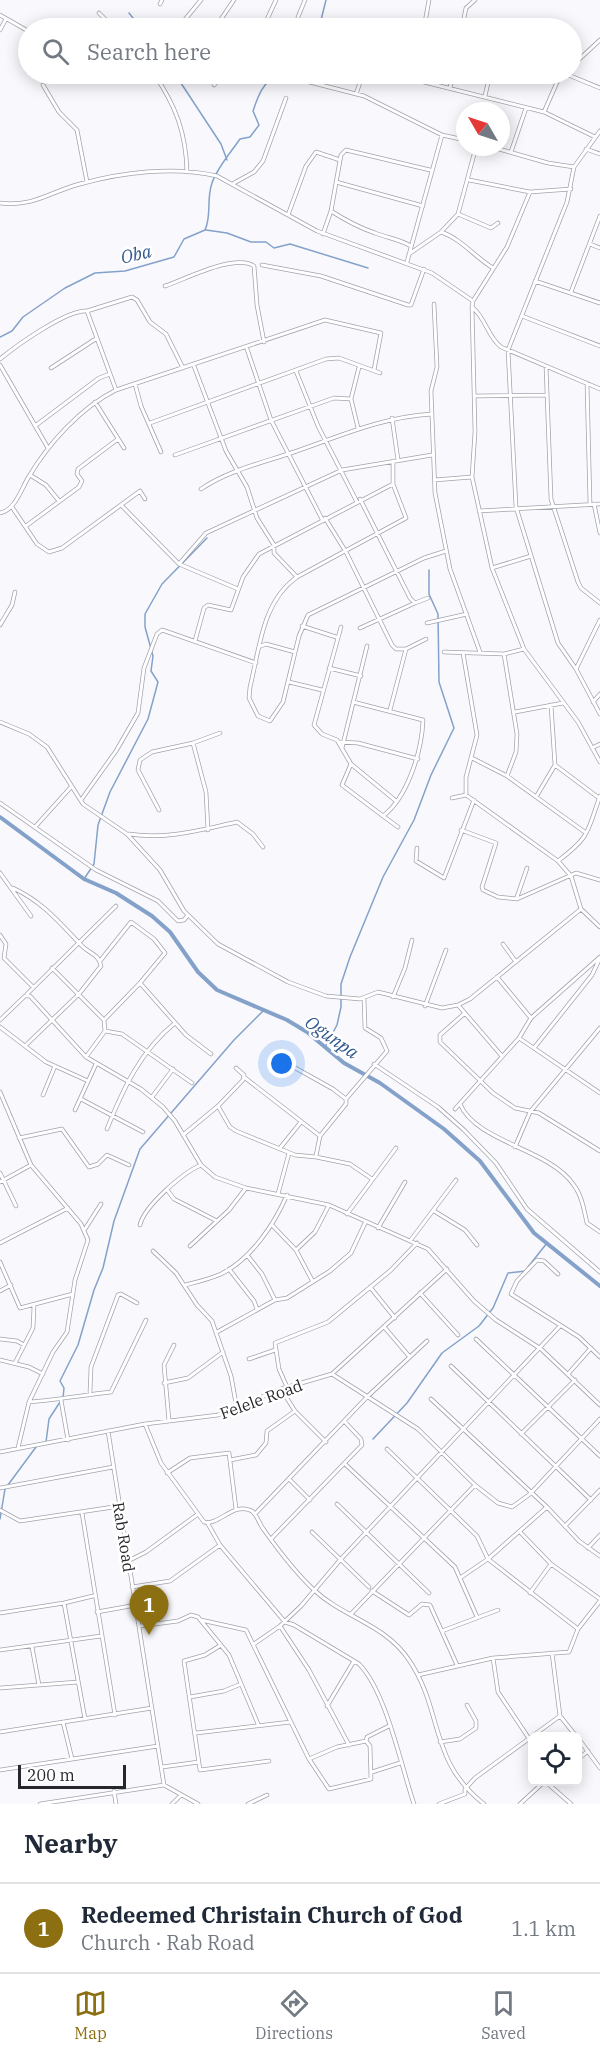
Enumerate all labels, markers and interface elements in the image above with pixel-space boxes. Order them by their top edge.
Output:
search box [18,18,582,84]
icon: search [39,35,72,68]
text: Search here [87,37,211,66]
north arrow [456,102,510,156]
water label: Oba [118,239,154,269]
water label: Ogunpa [301,1010,363,1064]
your location [267,1049,296,1078]
street label: Felele Road [217,1375,305,1423]
street label: Rab Road [109,1500,139,1574]
pin: 1 [130,1586,168,1635]
map controls [528,1732,582,1786]
button: locate [528,1732,582,1786]
scale bar [18,1762,126,1790]
text: 200 m [27,1765,75,1785]
text: Nearby [24,1826,118,1860]
text: Redeemed Christain Church of God [81,1900,463,1929]
text: 1 [38,1915,50,1942]
text: 1.1 km [511,1915,576,1942]
text: Church · Rab Road [81,1929,255,1956]
tab: Map [74,1987,107,2043]
tab: Directions [255,1987,333,2043]
tab: Saved [481,1987,526,2043]

